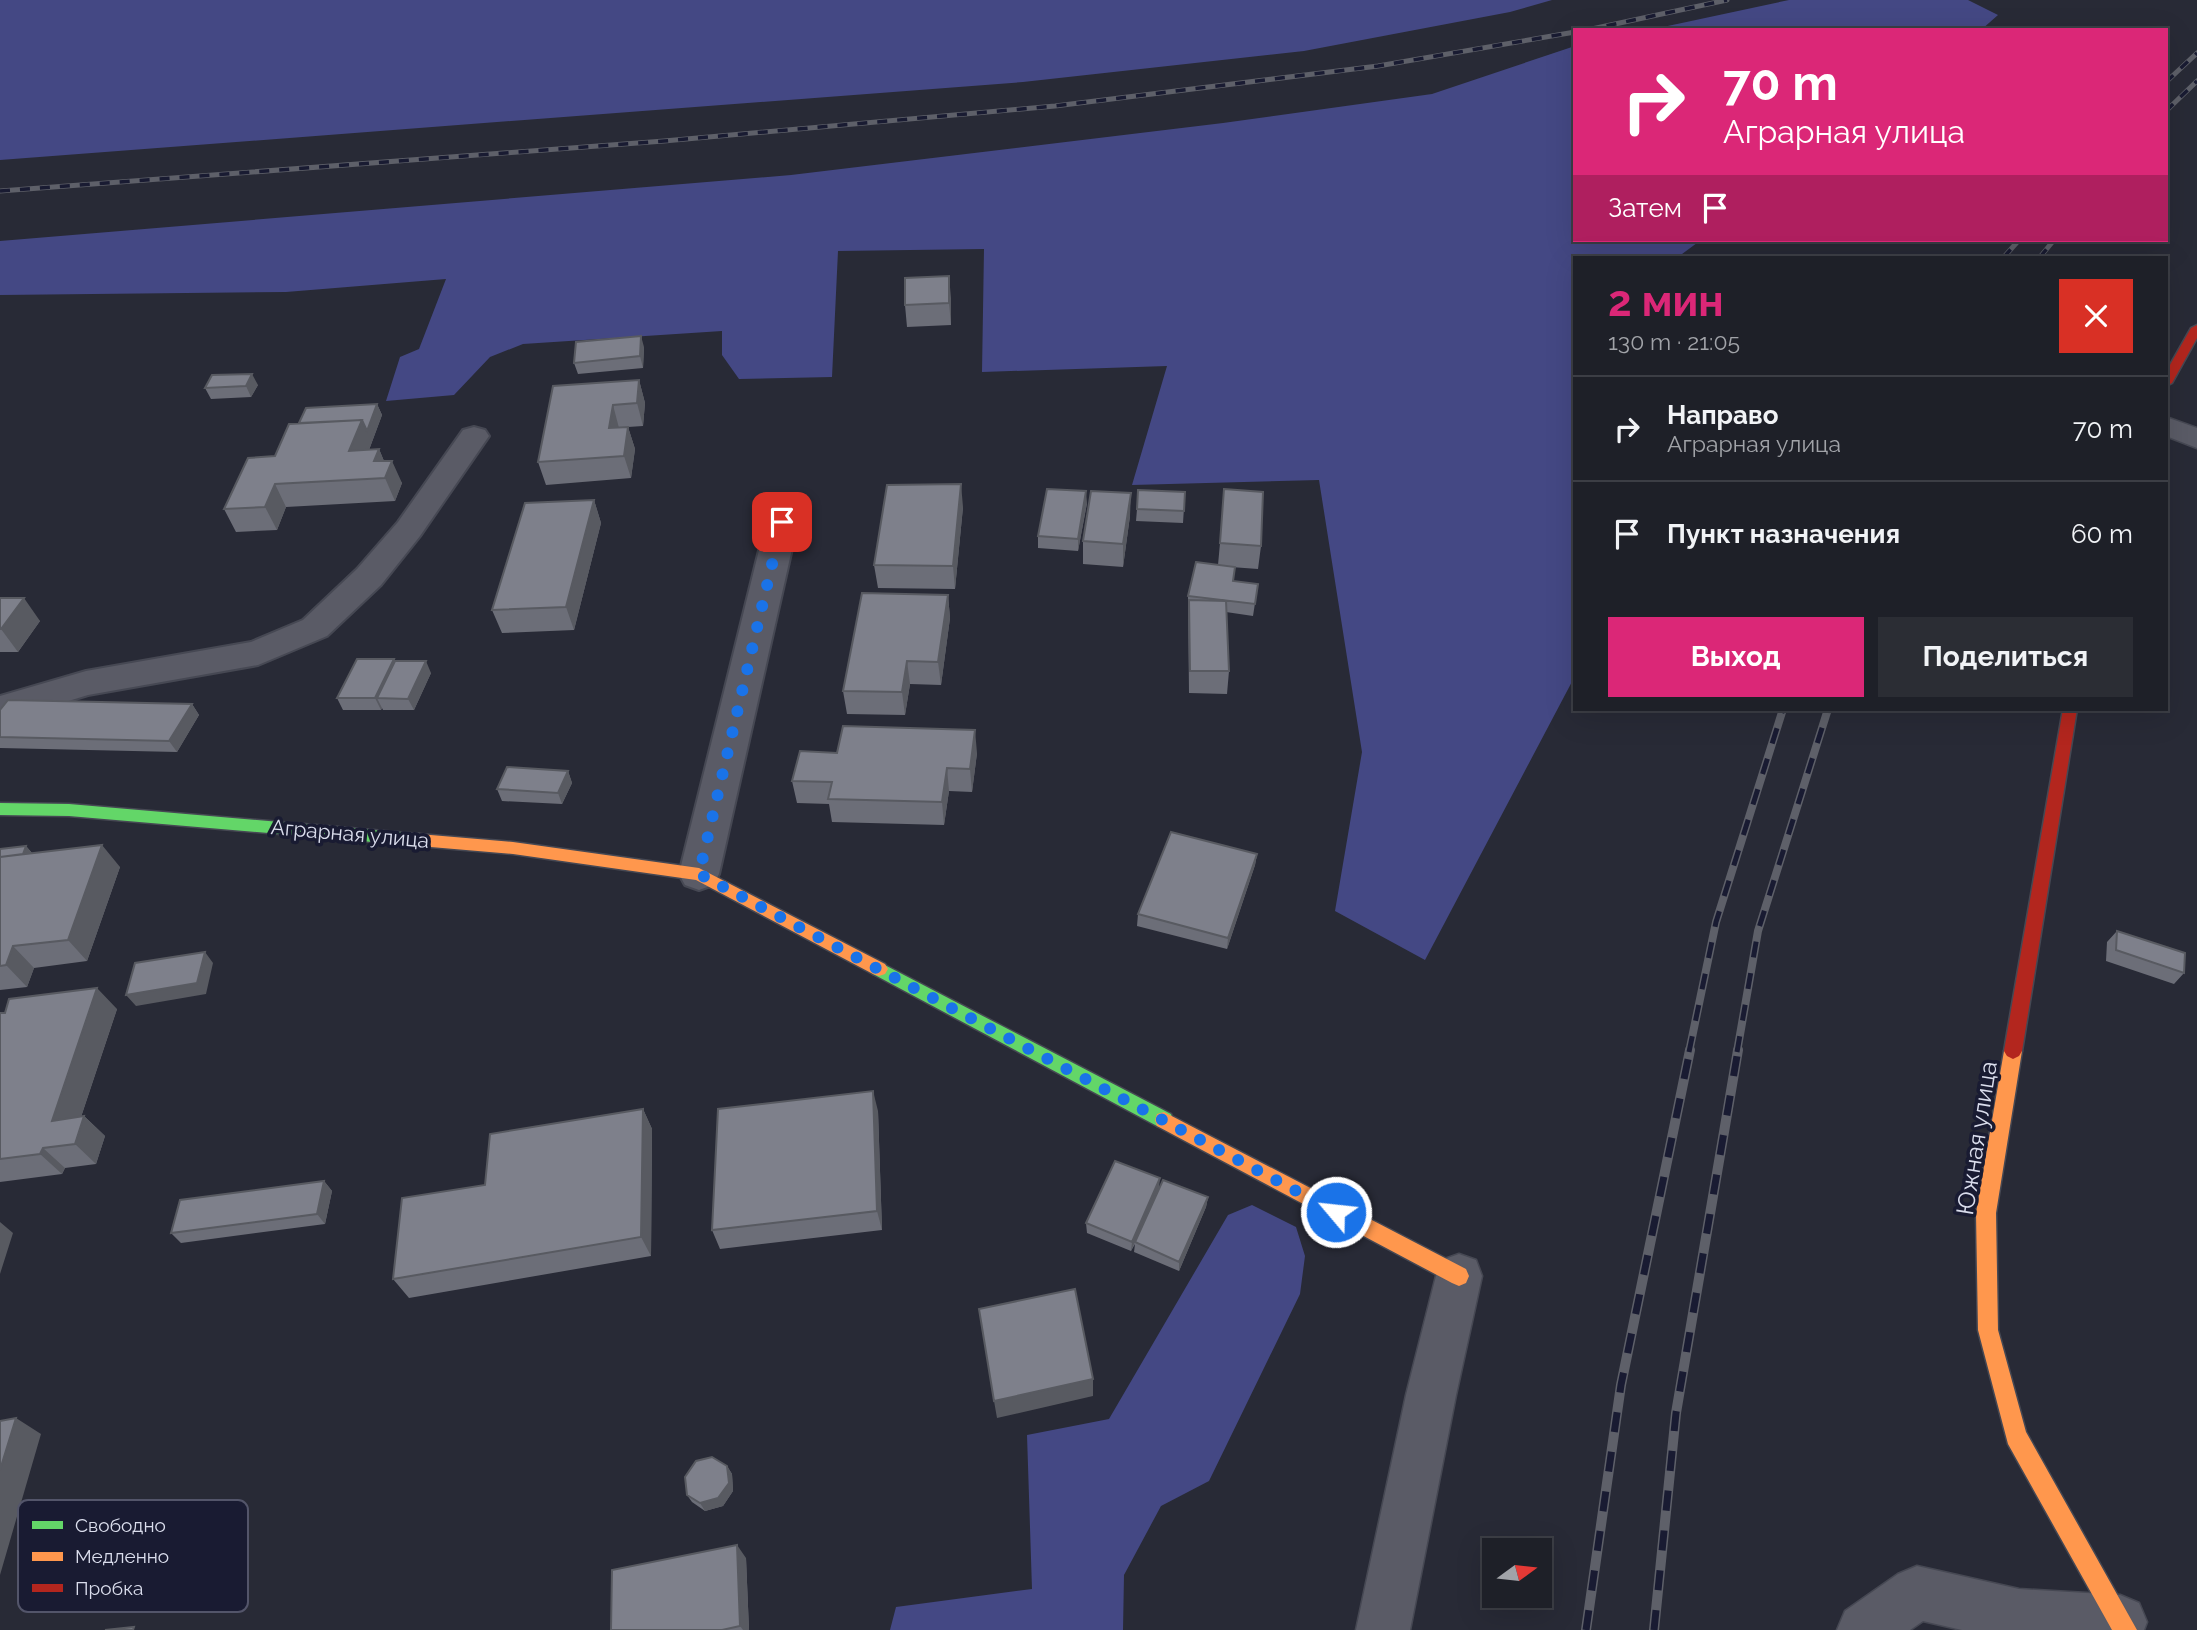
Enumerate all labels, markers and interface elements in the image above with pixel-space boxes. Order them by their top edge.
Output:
text: 70 m [1723,54,1838,111]
icon: right [1608,56,1699,147]
text: Аграрная улица [1723,113,1965,150]
icon: arrive [1696,189,1734,227]
text: Затем [1608,193,1682,223]
text: 2 мин [1608,277,1724,326]
button: close [2059,279,2133,353]
text: 130 m · 21:05 [1608,328,1740,355]
text: Направо [1667,400,1778,430]
icon: right [1608,410,1646,448]
text: 70 m [2073,414,2133,444]
text: Аграрная улица [1667,430,1841,457]
pin [752,492,812,552]
icon: arrive [763,503,801,541]
icon: arrive [1608,515,1646,553]
text: Пункт назначения [1667,519,1900,549]
text: 60 m [2071,519,2133,549]
button: Выход [1608,617,1864,697]
button: Поделиться [1878,617,2133,697]
street label: Аграрная улица [270,814,430,853]
street label: Южная улица [1950,1059,2003,1217]
position arrow [1299,1175,1373,1249]
legend [18,1500,248,1612]
text: Свободно [75,1514,166,1536]
north arrow [1482,1538,1552,1608]
map controls [1482,1538,1552,1608]
text: Медленно [75,1545,169,1567]
text: Пробка [75,1577,143,1599]

